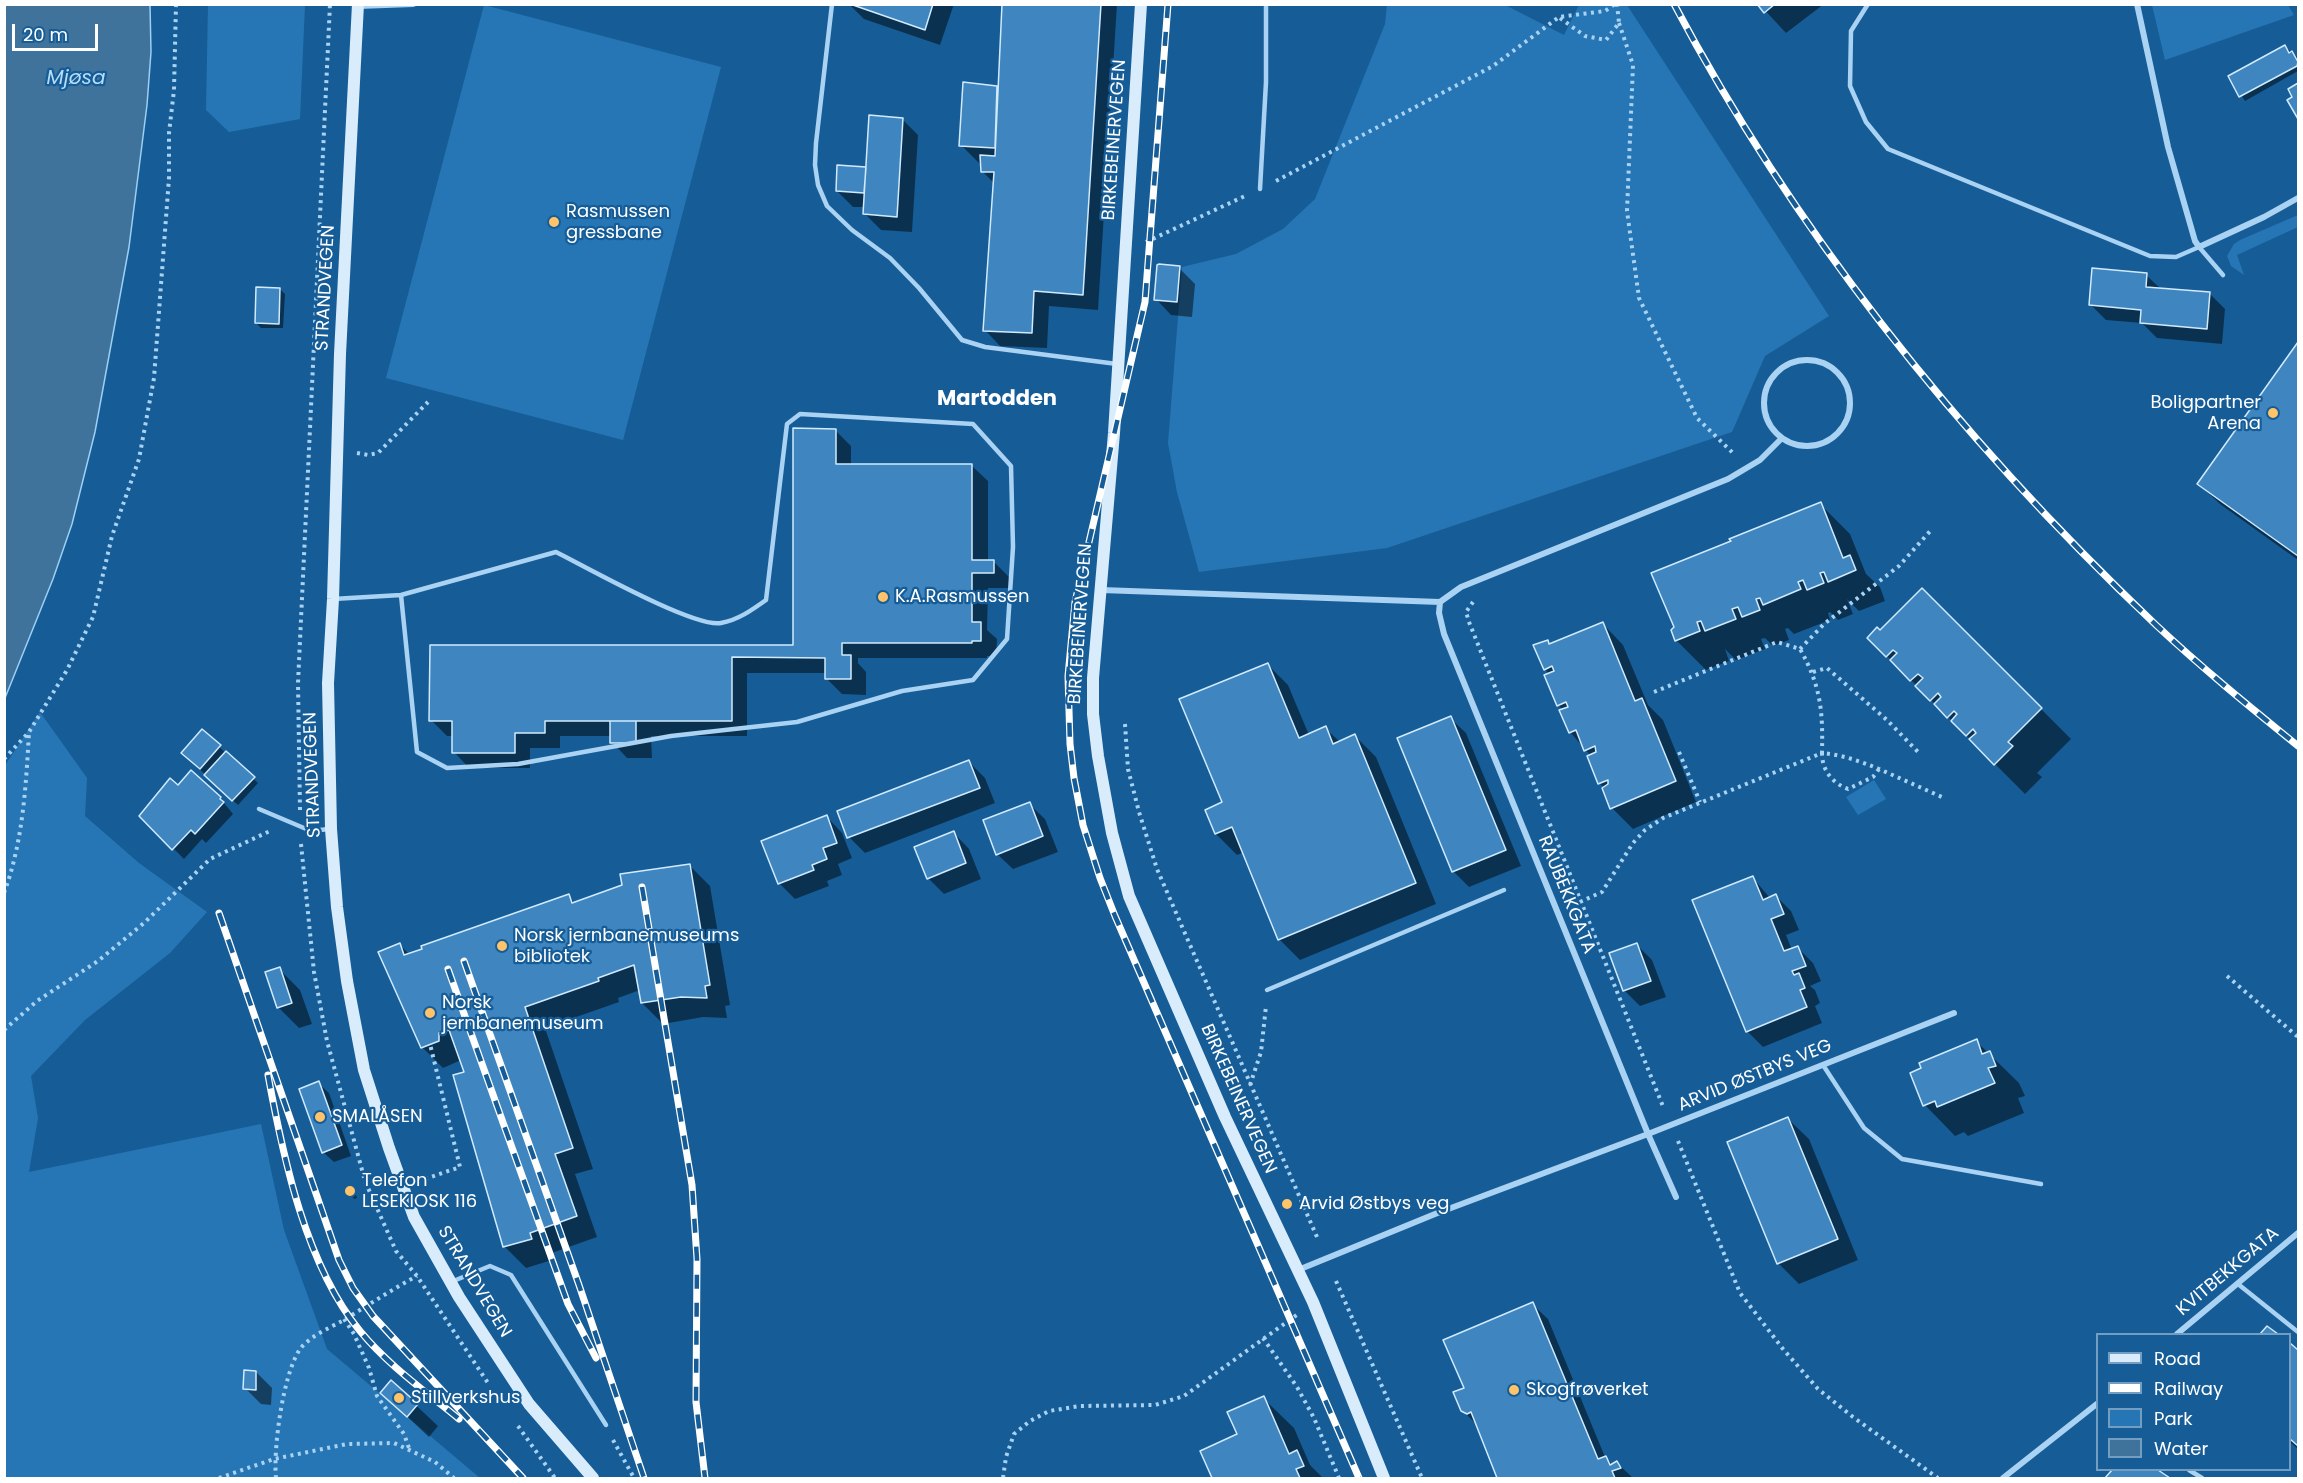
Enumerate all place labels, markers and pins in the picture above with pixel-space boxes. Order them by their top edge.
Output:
place label: Rasmussen gressbane [566,201,670,244]
marker: Rasmussen gressbane [547,215,561,229]
place label: Boligpartner Arena [2150,392,2261,434]
marker: Boligpartner Arena [2266,406,2280,420]
place label: K.A.Rasmussen [895,586,1030,608]
marker: K.A.Rasmussen [876,590,890,604]
place label: Norsk jernbanemuseums bibliotek [514,925,739,968]
marker: Norsk jernbanemuseums bibliotek [495,939,509,953]
place label: Norsk jernbanemuseum [442,992,604,1034]
marker: Norsk jernbanemuseum [423,1006,437,1020]
place label: SMALÅSEN [332,1106,423,1128]
marker: SMALÅSEN [313,1110,327,1124]
place label: Telefon LESEKIOSK 116 [362,1170,477,1212]
marker: Telefon LESEKIOSK 116 [343,1184,357,1198]
place label: Arvid Østbys veg [1299,1193,1449,1215]
marker: Arvid Østbys veg [1280,1197,1294,1211]
place label: Skogfrøverket [1526,1379,1649,1401]
marker: Skogfrøverket [1507,1383,1521,1397]
place label: Stillverkshus [411,1387,520,1409]
marker: Stillverkshus [392,1391,406,1405]

